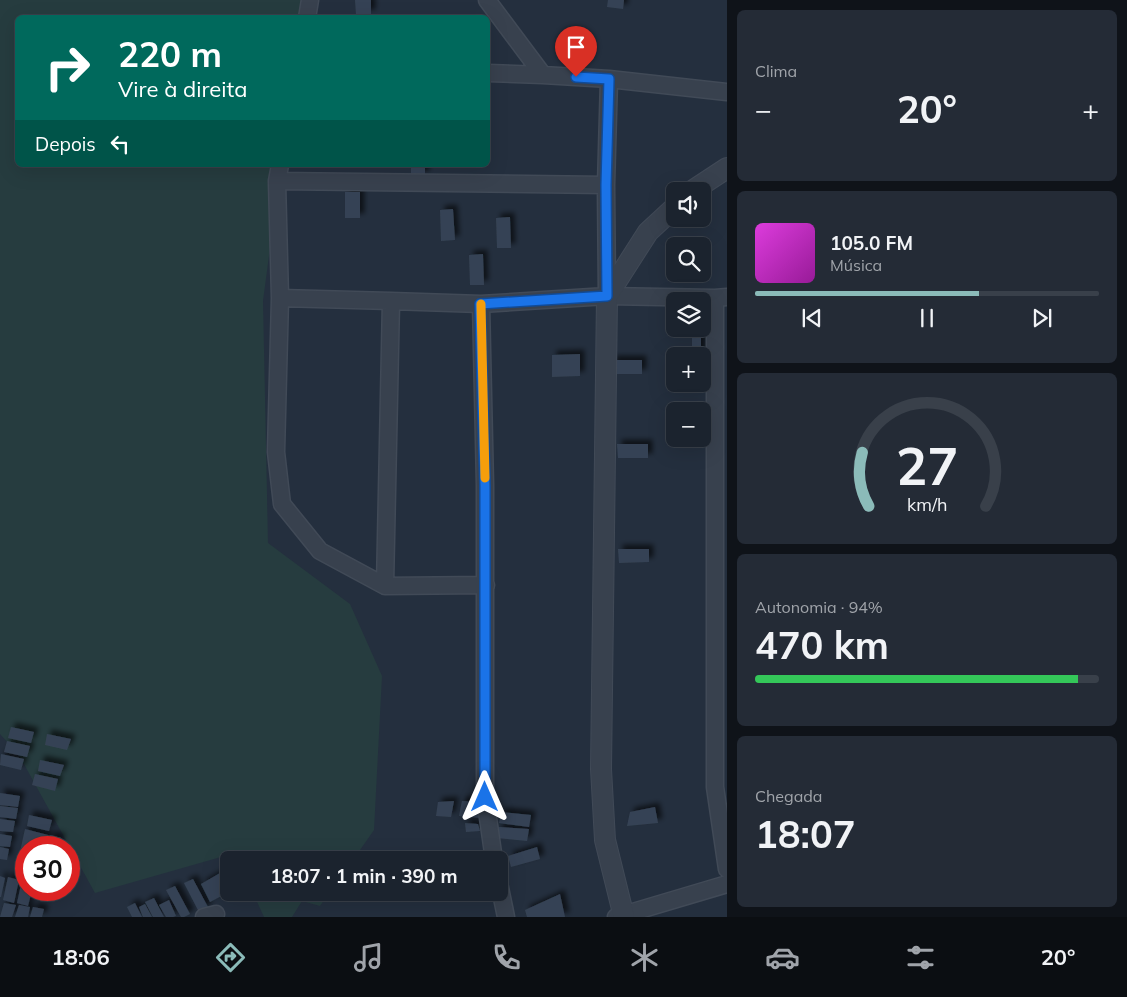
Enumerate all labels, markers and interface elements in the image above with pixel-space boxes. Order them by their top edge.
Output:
pin [555,26,597,77]
text: 220 m [118,32,222,76]
icon: arrive [562,33,590,61]
icon: right [35,35,100,100]
text: Clima [755,61,797,81]
text: Vire à direita [118,75,247,103]
text: 20° [897,85,957,133]
text: − [755,92,772,127]
text: + [1082,92,1099,127]
icon: left [106,130,134,158]
text: Depois [35,132,96,156]
map controls [666,182,711,447]
button: sound [666,182,711,227]
text: 105.0 FM [830,231,913,255]
button: search [666,237,711,282]
text: Música [830,255,882,275]
button: layers [666,292,711,337]
icon: previous [798,304,826,332]
icon: pause [913,304,941,332]
icon: next [1028,304,1056,332]
button: + [666,347,711,392]
button: − [666,402,711,447]
text: 27 [896,433,958,498]
text: km/h [907,493,947,515]
text: Autonomia · 94% [755,597,883,617]
text: 470 km [755,621,889,669]
position arrow [458,770,510,822]
text: Chegada [755,786,822,806]
text: 18:07 [755,810,856,858]
speed limit sign: 30 [15,836,80,901]
text: 18:07 · 1 min · 390 m [270,864,458,888]
icon: directions [213,940,248,975]
icon: music [351,940,386,975]
icon: phone [489,940,524,975]
icon: climate [627,940,662,975]
icon: car [765,940,800,975]
icon: filters [903,940,938,975]
text: 18:06 [51,943,110,971]
text: 20° [1041,943,1075,971]

